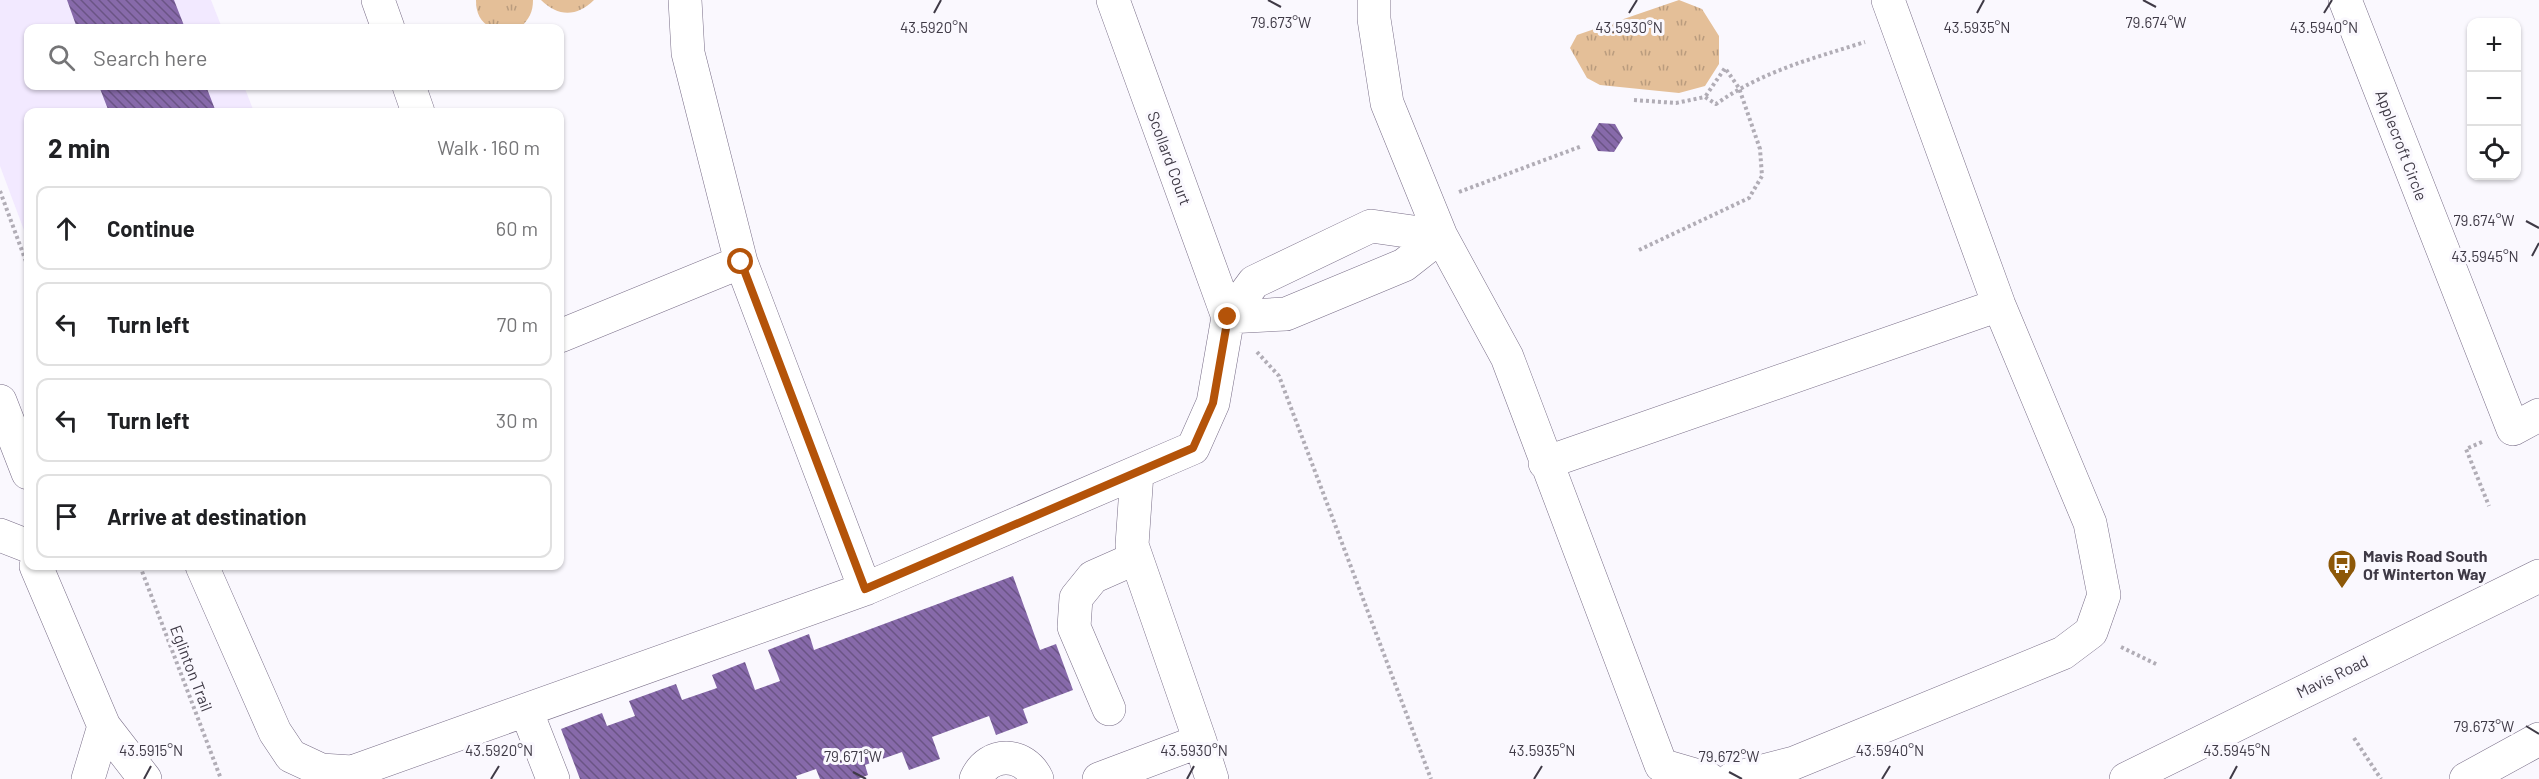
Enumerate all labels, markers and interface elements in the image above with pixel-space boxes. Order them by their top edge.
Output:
text: 79.673°W [1251,13,1311,31]
text: 79.674°W [2125,13,2187,31]
text: 43.5920°N [900,18,968,36]
text: 43.5930°N [1595,18,1663,36]
text: 43.5935°N [1944,18,2010,36]
text: 43.5940°N [2290,18,2358,36]
map controls [2467,18,2521,180]
button: + [2467,18,2521,72]
search box [24,24,564,90]
icon: search [45,41,78,74]
text: Search here [93,44,207,70]
button: − [2467,72,2521,126]
street label: Applecroft Circle [2372,87,2432,203]
street label: Scollard Court [1144,109,1196,207]
button: locate [2467,126,2521,180]
text: 2 min [48,132,110,163]
text: Walk · 160 m [437,135,540,159]
text: 79.674°W [2453,211,2515,229]
icon: ahead [50,212,83,245]
text: Continue [107,215,195,241]
text: 60 m [496,216,538,240]
text: 43.5945°N [2451,247,2519,265]
route start [727,248,753,274]
route end [1214,303,1240,329]
icon: left [50,308,83,341]
text: Turn left [107,311,190,337]
text: 70 m [497,312,538,336]
icon: left [50,404,83,437]
text: Turn left [107,407,190,433]
text: 30 m [496,408,538,432]
icon: arrive [50,500,83,533]
text: Arrive at destination [107,503,306,529]
place label: Mavis Road South Of Winterton Way [2363,546,2488,583]
bus stop icon: Mavis Road South Of Winterton Way [2326,548,2358,590]
street label: Eglinton Trail [167,622,217,714]
street label: Mavis Road [2293,650,2371,702]
text: 79.673°W [2454,717,2514,735]
text: 43.5915°N [119,741,183,759]
text: 43.5920°N [465,741,533,759]
text: 43.5930°N [1160,741,1228,759]
text: 43.5935°N [1509,741,1575,759]
text: 43.5940°N [1856,741,1924,759]
text: 43.5945°N [2203,741,2271,759]
text: 79.671°W [824,747,882,765]
text: 79.672°W [1699,747,1759,765]

